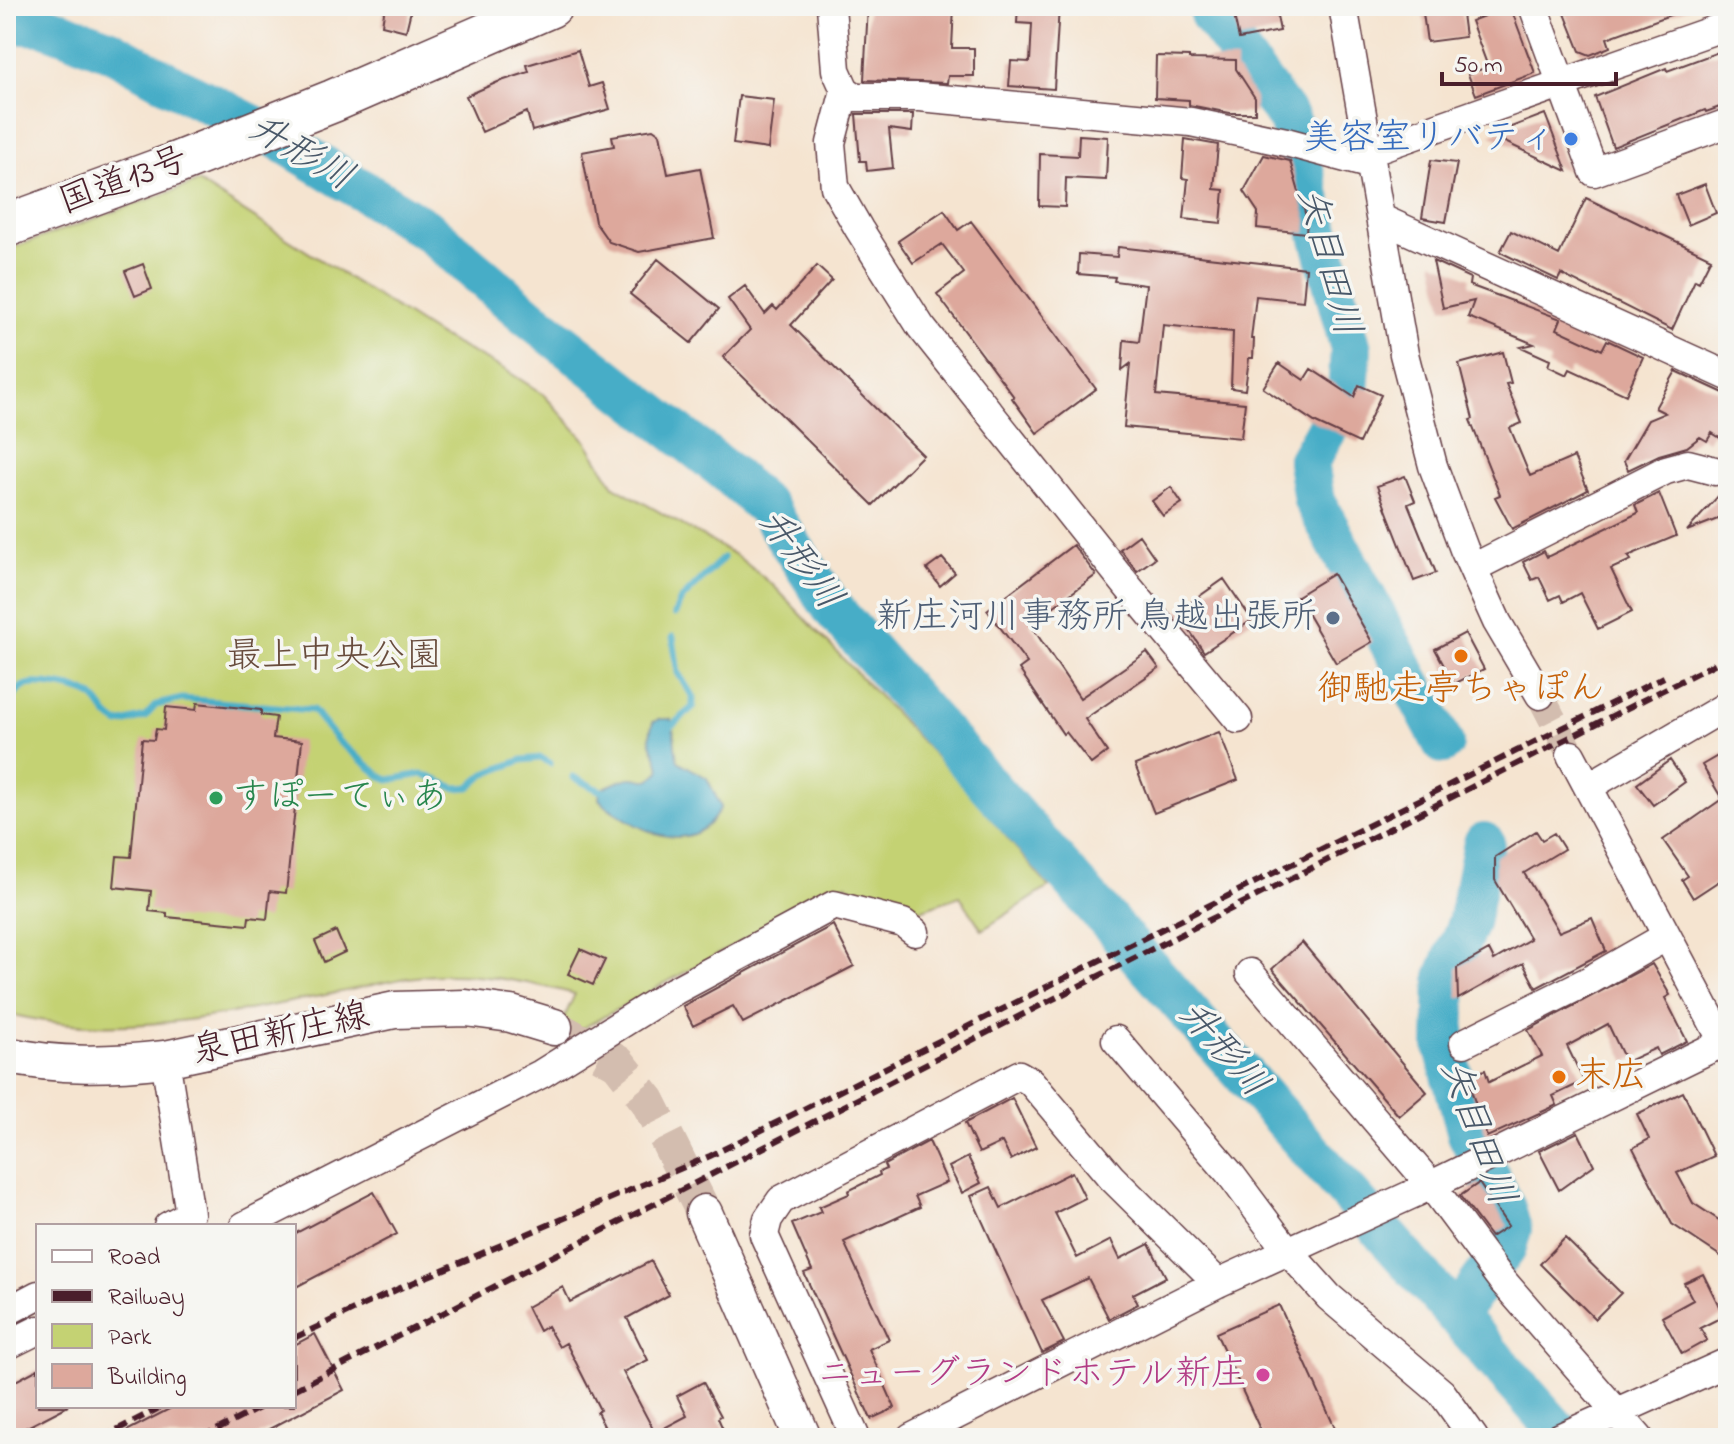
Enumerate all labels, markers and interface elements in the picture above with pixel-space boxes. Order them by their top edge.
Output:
scale bar [1442,36,1616,86]
text: 50 m [1454,49,1503,84]
water label: 升形川 [237,101,363,207]
place label: 美容室リバティ [1303,113,1555,166]
marker: 美容室リバティ [1562,130,1580,148]
street label: 国道13号 [52,134,196,230]
water label: 矢目田川 [1280,181,1374,343]
water label: 升形川 [743,497,855,623]
place label: 新庄河川事務所 鳥越出張所 [876,592,1317,645]
marker: 新庄河川事務所 鳥越出張所 [1324,609,1342,627]
park label: 最上中央公園 [226,631,442,684]
marker: 御馳走亭ちゃぽん [1452,647,1470,665]
place label: 御馳走亭ちゃぽん [1317,664,1605,717]
place label: すぽーてぃあ [232,772,447,825]
marker: すぽーてぃあ [207,789,225,807]
water label: 升形川 [1163,989,1281,1111]
street label: 泉田新庄線 [187,990,375,1080]
place label: 末広 [1575,1051,1647,1104]
water label: 矢目田川 [1424,1052,1528,1214]
marker: 末広 [1550,1068,1568,1086]
legend [36,1224,296,1408]
text: Road [108,1241,161,1276]
text: Railway [108,1281,185,1317]
text: Park [108,1321,152,1356]
place label: ニューグランドホテル新庄 [817,1349,1247,1402]
text: Building [107,1361,187,1396]
marker: ニューグランドホテル新庄 [1254,1366,1272,1384]

